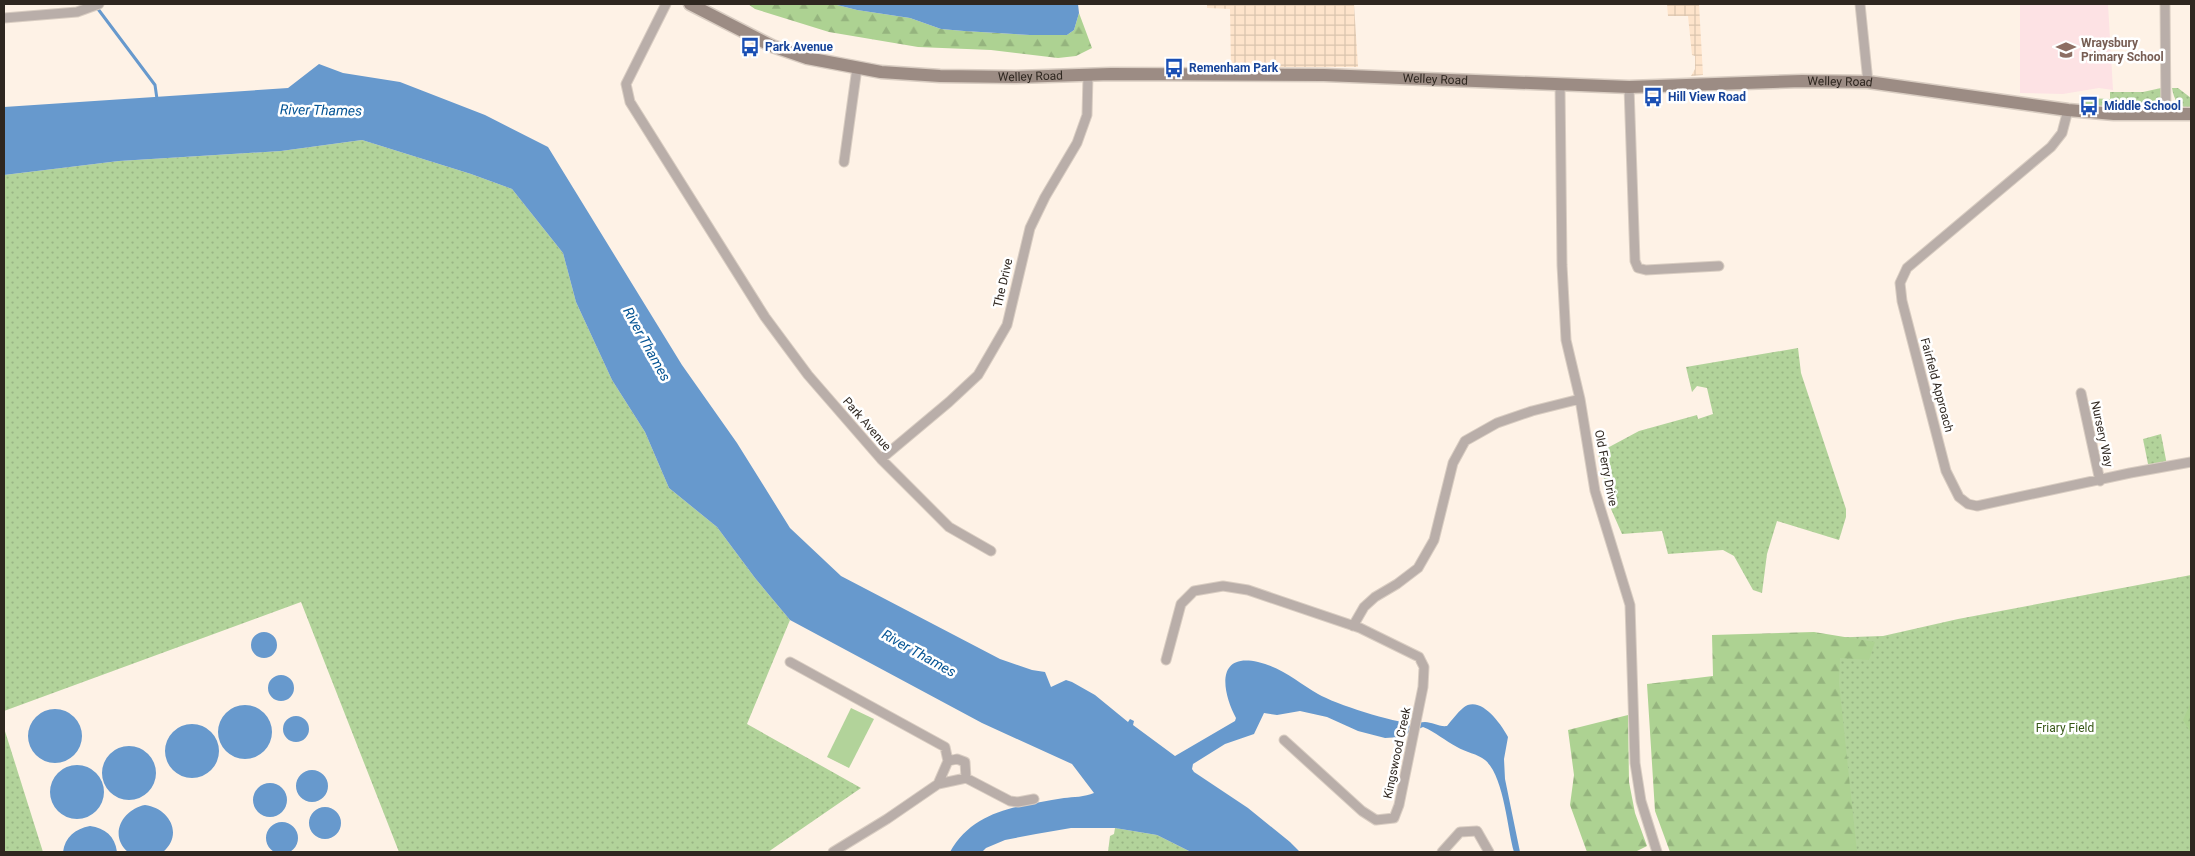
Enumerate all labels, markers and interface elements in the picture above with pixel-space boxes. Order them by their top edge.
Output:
bus stop icon: Park Avenue [739,36,761,58]
place label: Wraysbury Primary School [2081,36,2164,64]
school or university icon: Wraysbury Primary School [2055,39,2077,61]
place label: Park Avenue [765,40,834,54]
bus stop icon: Remenham Park [1163,57,1185,79]
place label: Remenham Park [1189,61,1279,75]
street label: Welley Road [998,69,1063,84]
street label: Welley Road [1402,71,1468,88]
street label: Welley Road [1807,74,1874,90]
bus stop icon: Hill View Road [1642,86,1664,108]
place label: Hill View Road [1668,90,1746,104]
bus stop icon: Middle School [2078,95,2100,117]
place label: Middle School [2104,99,2181,113]
water label: River Thames [280,101,362,119]
street label: The Drive [991,257,1015,309]
water label: River Thames [620,304,674,384]
street label: Fairfield Approach [1918,336,1956,434]
street label: Park Avenue [840,394,894,454]
street label: Nursery Way [2088,400,2116,469]
street label: Old Ferry Drive [1592,429,1620,507]
water label: River Thames [879,626,959,680]
street label: Kingswood Creek [1380,705,1414,800]
park label: Friary Field [2036,721,2094,735]

